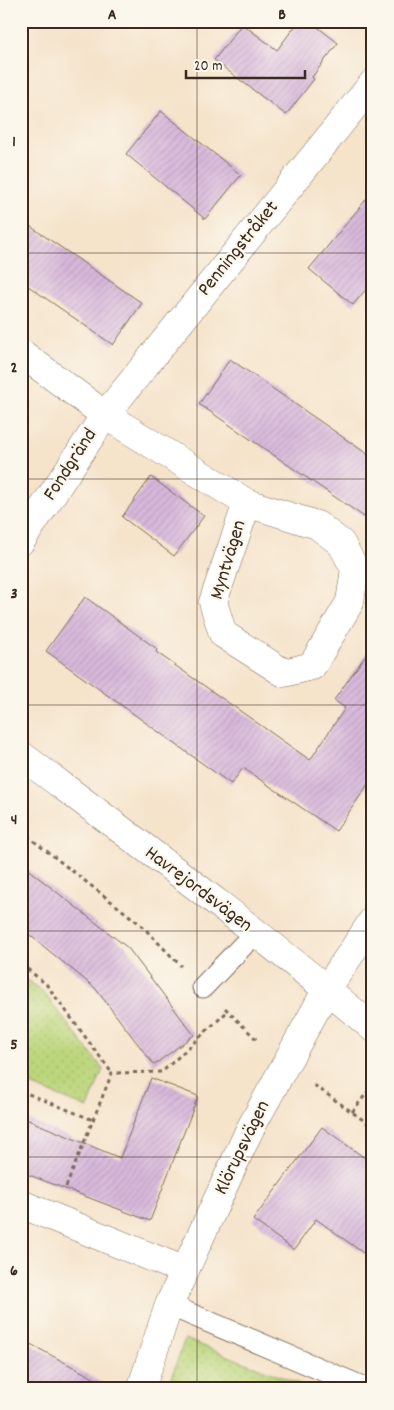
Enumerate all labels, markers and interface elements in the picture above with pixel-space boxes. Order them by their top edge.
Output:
text: A [108,4,117,27]
text: B [278,4,286,27]
scale bar [186,48,305,80]
text: 20 m [194,56,222,78]
text: 1 [12,131,16,154]
street label: Penningstråket [192,195,286,303]
text: 2 [11,357,18,380]
street label: Fondgränd [37,423,105,507]
street label: Myntvägen [204,517,254,603]
text: 3 [10,583,18,606]
text: 4 [11,809,17,832]
street label: Havrejordsvägen [138,840,258,940]
text: 5 [10,1034,18,1057]
street label: Klörupsvägen [208,1096,278,1200]
text: 6 [10,1260,18,1283]

